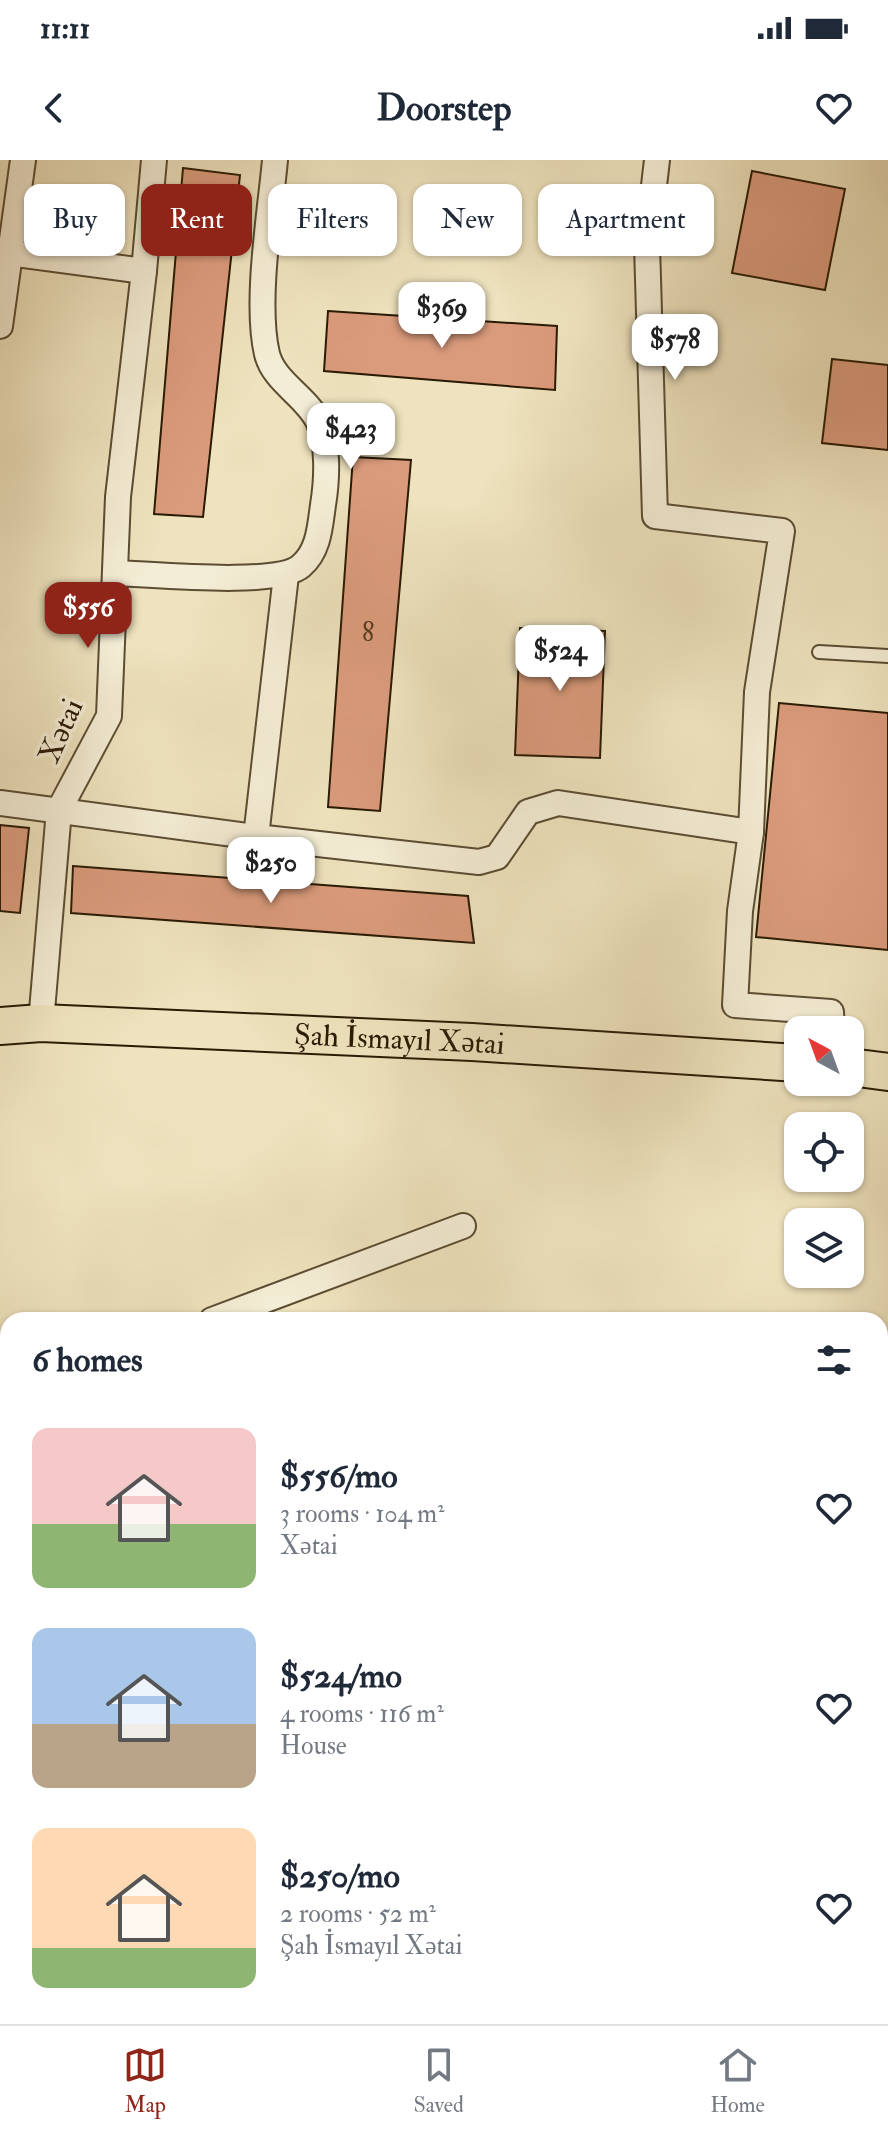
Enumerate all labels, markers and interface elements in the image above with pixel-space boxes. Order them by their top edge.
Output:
text: 11:11 [40,10,90,47]
icon: back [32,86,76,130]
text: Doorstep [377,86,511,131]
icon: heart [812,86,856,130]
chip: Buy [24,184,125,256]
chip: Rent [141,184,252,256]
chip: Filters [268,184,397,256]
chip: New [413,184,522,256]
chip: Apartment [538,184,714,256]
pin: $369 [395,282,489,350]
text: $369 [416,292,468,324]
pin: $578 [628,314,722,382]
text: $578 [650,324,700,356]
pin: $423 [304,403,398,471]
text: $423 [325,413,377,445]
pin: $556 [41,582,135,650]
text: $556 [63,592,113,624]
house number: 8 [362,617,374,649]
pin: $524 [513,625,607,693]
text: $524 [533,635,587,667]
street label: Xətai [31,693,91,769]
pin: $250 [224,837,318,905]
text: $250 [245,847,297,879]
street label: Şah İsmayıl Xətai [293,1016,506,1063]
north arrow [784,1016,864,1096]
map controls [784,1016,864,1288]
button: locate [784,1112,864,1192]
button: layers [784,1208,864,1288]
icon: filters [812,1338,856,1382]
text: 6 homes [32,1339,143,1382]
text: $556/mo [280,1455,398,1498]
icon: home [96,1460,192,1556]
icon: heart [812,1486,856,1530]
text: 3 rooms · 104 m² [280,1498,445,1530]
text: Xətai [280,1530,338,1562]
text: $524/mo [280,1655,402,1698]
icon: home [96,1660,192,1756]
icon: heart [812,1686,856,1730]
text: 4 rooms · 116 m² [280,1698,444,1730]
text: House [280,1730,347,1762]
text: $250/mo [280,1855,400,1898]
icon: home [96,1860,192,1956]
icon: heart [812,1886,856,1930]
text: 2 rooms · 52 m² [280,1898,436,1930]
text: Şah İsmayıl Xətai [280,1930,462,1962]
tab: Map [123,2043,167,2119]
tab: Saved [414,2043,464,2119]
tab: Home [710,2043,765,2119]

